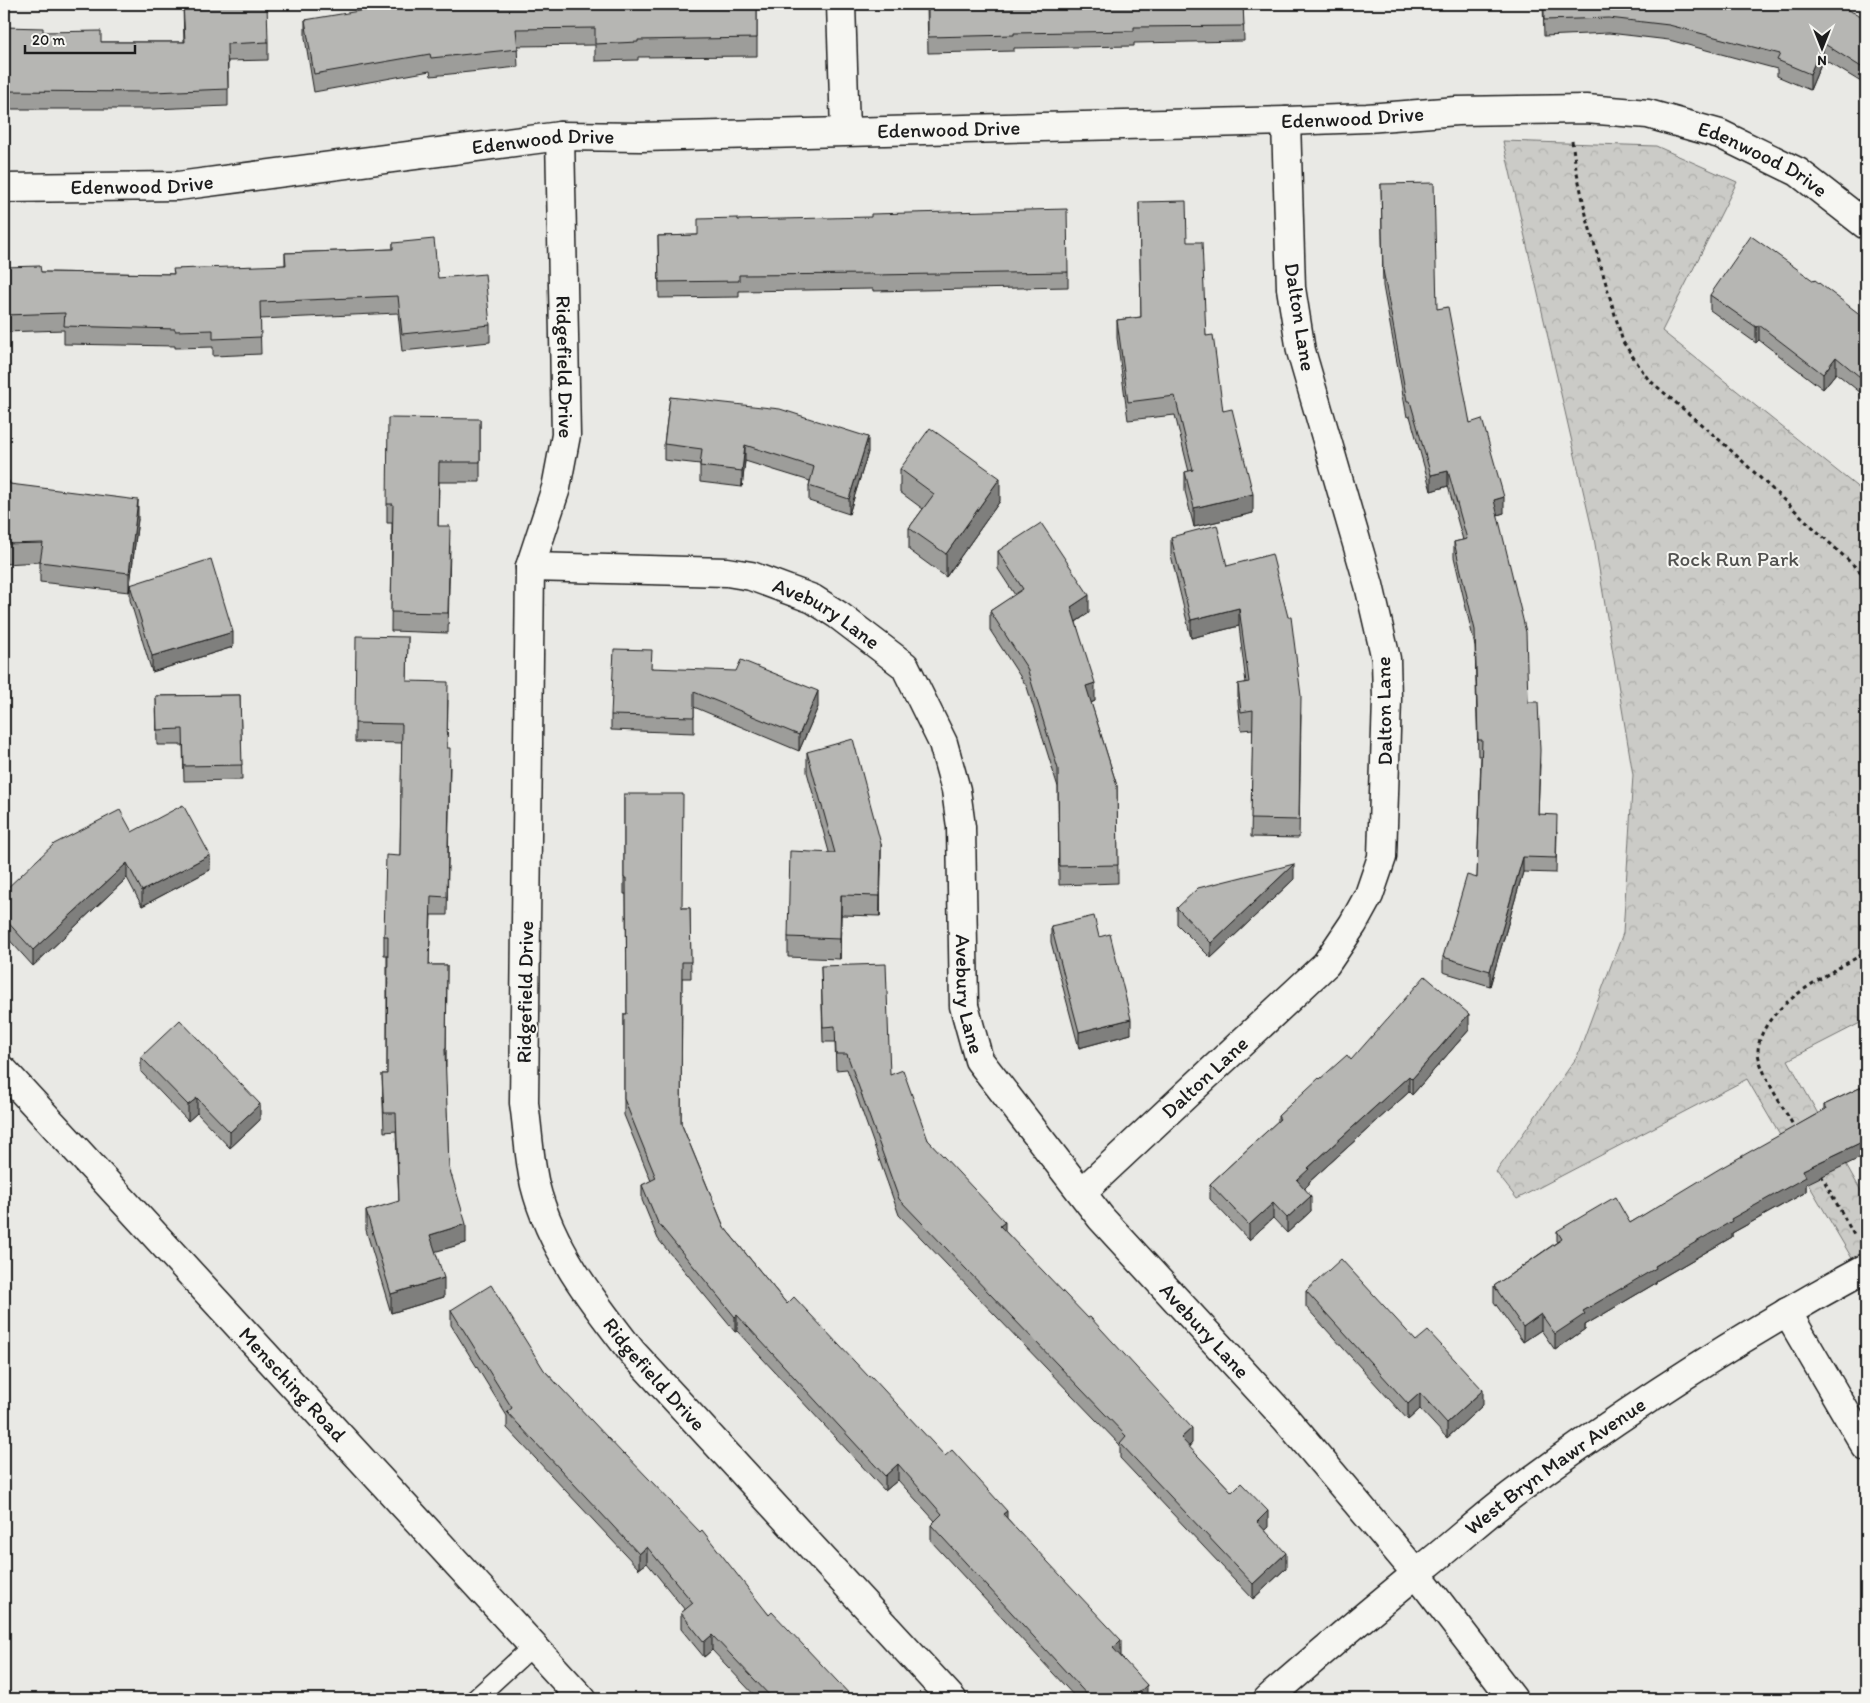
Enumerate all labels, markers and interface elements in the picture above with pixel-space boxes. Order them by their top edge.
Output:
scale bar [25,22,135,54]
north arrow [1798,22,1848,72]
text: 20 m [32,31,66,49]
text: N [1817,52,1827,69]
street label: Edenwood Drive [1280,101,1425,133]
street label: Edenwood Drive [877,115,1021,143]
street label: Edenwood Drive [1695,115,1833,202]
street label: Edenwood Drive [470,123,615,159]
street label: Edenwood Drive [70,168,215,199]
street label: Dalton Lane [1280,261,1321,373]
street label: Ridgefield Drive [551,295,579,439]
park label: Rock Run Park [1667,546,1799,571]
street label: Avebury Lane [769,572,885,654]
street label: Dalton Lane [1370,656,1397,766]
street label: Ridgefield Drive [511,920,538,1064]
street label: Avebury Lane [951,934,990,1057]
street label: Dalton Lane [1156,1030,1253,1123]
street label: Avebury Lane [1155,1277,1255,1383]
street label: Ridgefield Drive [598,1312,711,1436]
street label: Mensching Road [234,1322,352,1447]
street label: West Bryn Mawr Avenue [1459,1391,1650,1540]

